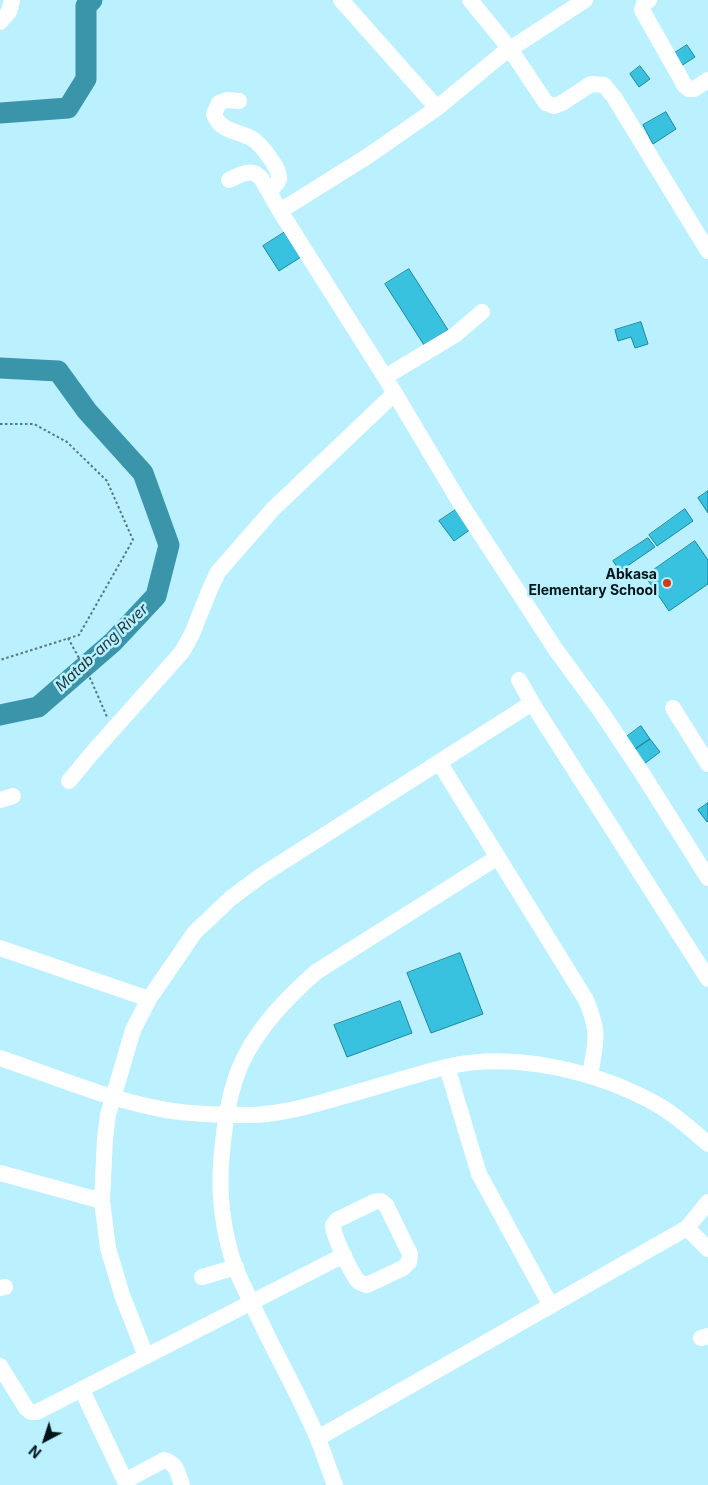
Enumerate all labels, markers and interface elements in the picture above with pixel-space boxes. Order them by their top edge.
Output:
place label: Abkasa Elementary School [528,567,657,600]
marker: Abkasa Elementary School [661,577,673,589]
water label: Matab-ang River [52,600,152,696]
north arrow [20,1415,70,1465]
text: N [25,1442,45,1462]

